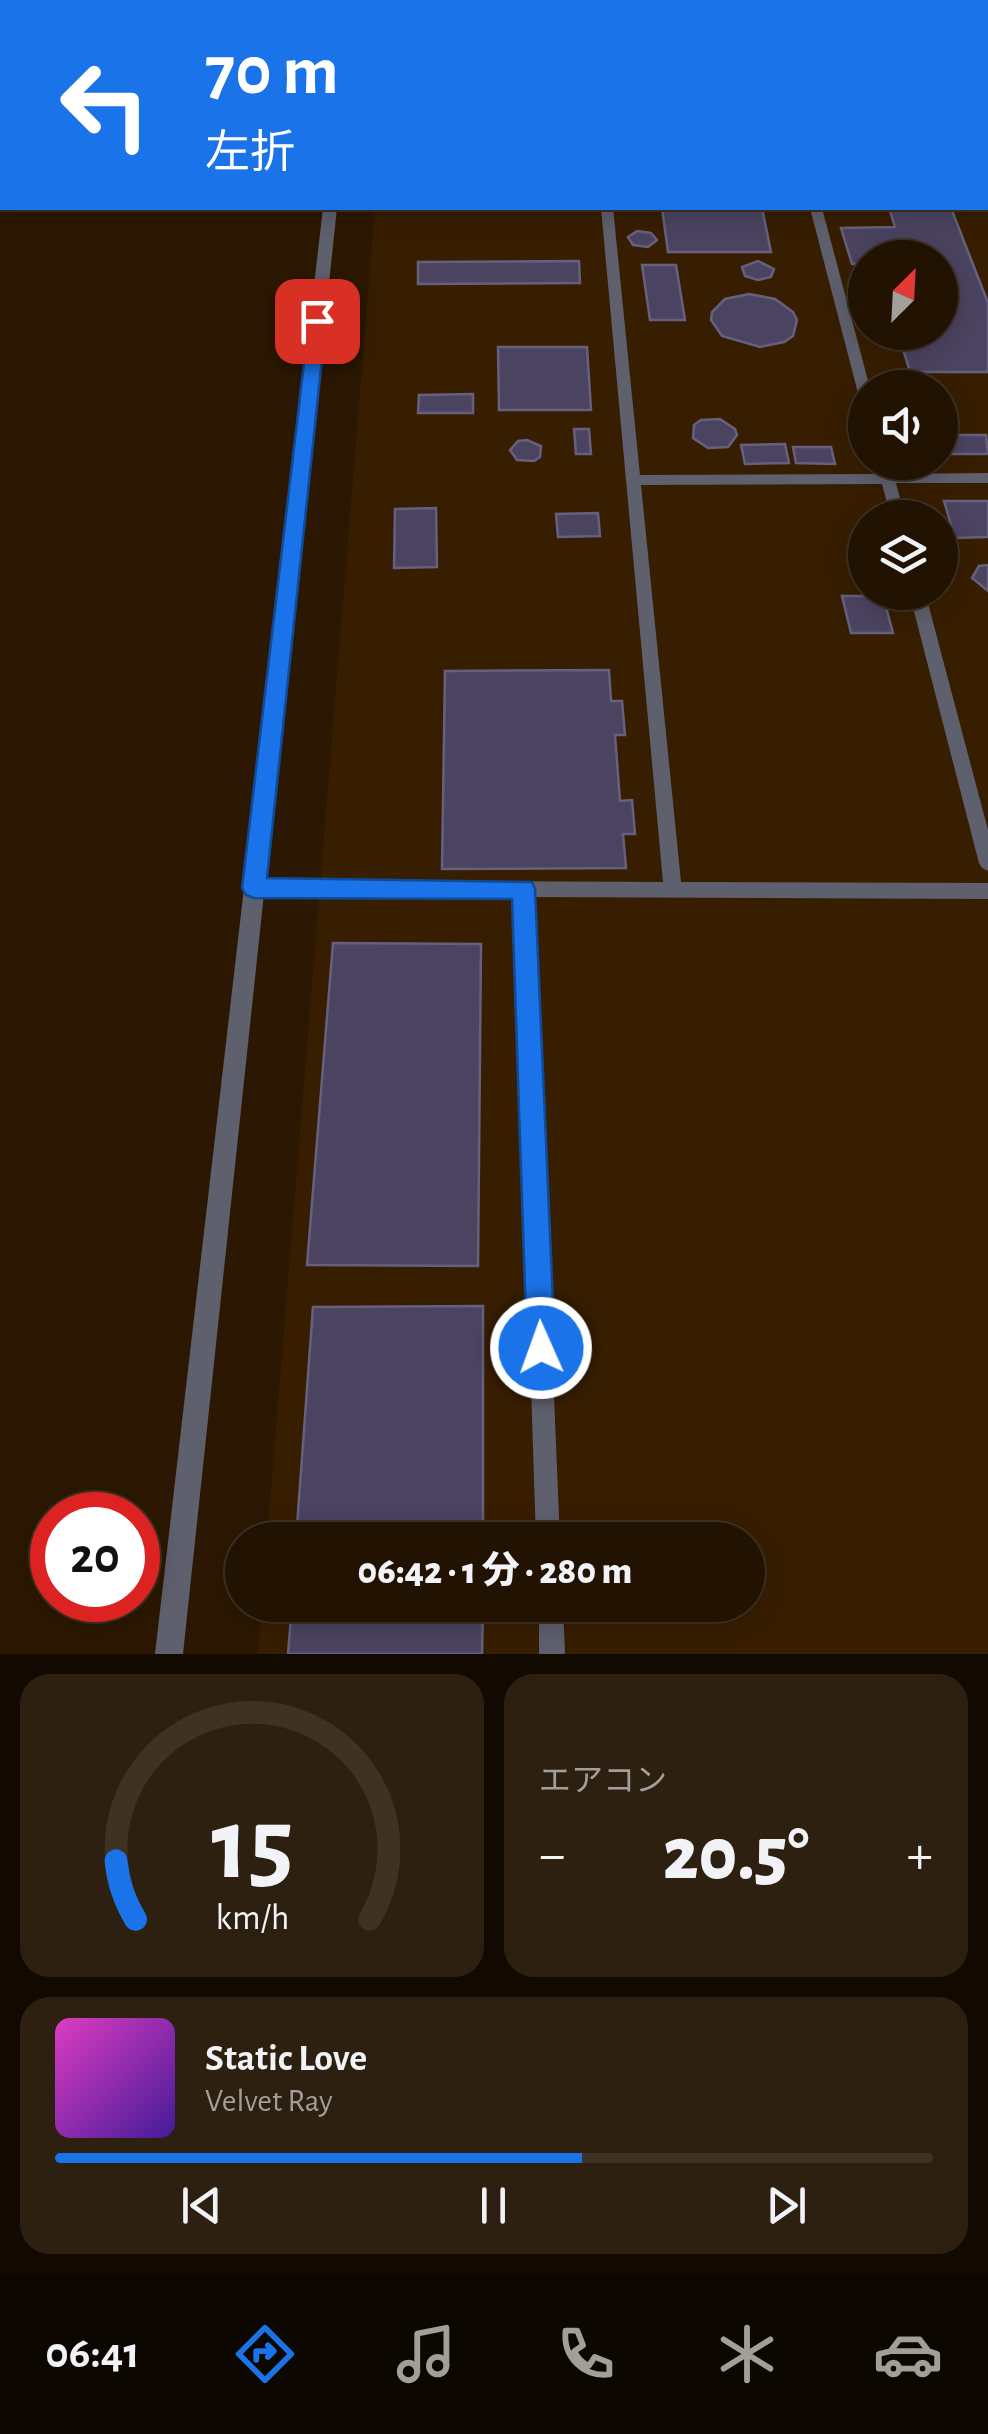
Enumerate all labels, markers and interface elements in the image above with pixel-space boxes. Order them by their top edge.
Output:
text: 70 m [205,37,339,107]
icon: left [40,40,170,170]
text: 左折 [205,131,295,176]
north arrow [848,240,958,350]
map controls [848,240,958,610]
pin [275,279,360,364]
icon: arrive [290,294,345,349]
button: sound [848,370,958,480]
button: layers [848,500,958,610]
position arrow [489,1296,593,1400]
speed limit sign: 20 [30,1492,160,1622]
text: 06:42 · 1 分 · 280 m [358,1553,632,1591]
text: エアコン [539,1765,667,1797]
text: 15 [211,1794,293,1898]
text: 20.5° [663,1818,809,1893]
text: − [539,1828,565,1883]
text: + [907,1828,933,1883]
text: km/h [215,1900,289,1936]
text: Static Love [205,2040,367,2078]
text: Velvet Ray [205,2085,333,2117]
icon: previous [174,2178,229,2233]
icon: pause [466,2178,521,2233]
icon: next [759,2178,814,2233]
icon: directions [230,2319,300,2389]
icon: music [391,2319,461,2389]
icon: phone [551,2319,621,2389]
icon: climate [712,2319,782,2389]
icon: car [873,2319,943,2389]
text: 06:41 [45,2331,140,2376]

